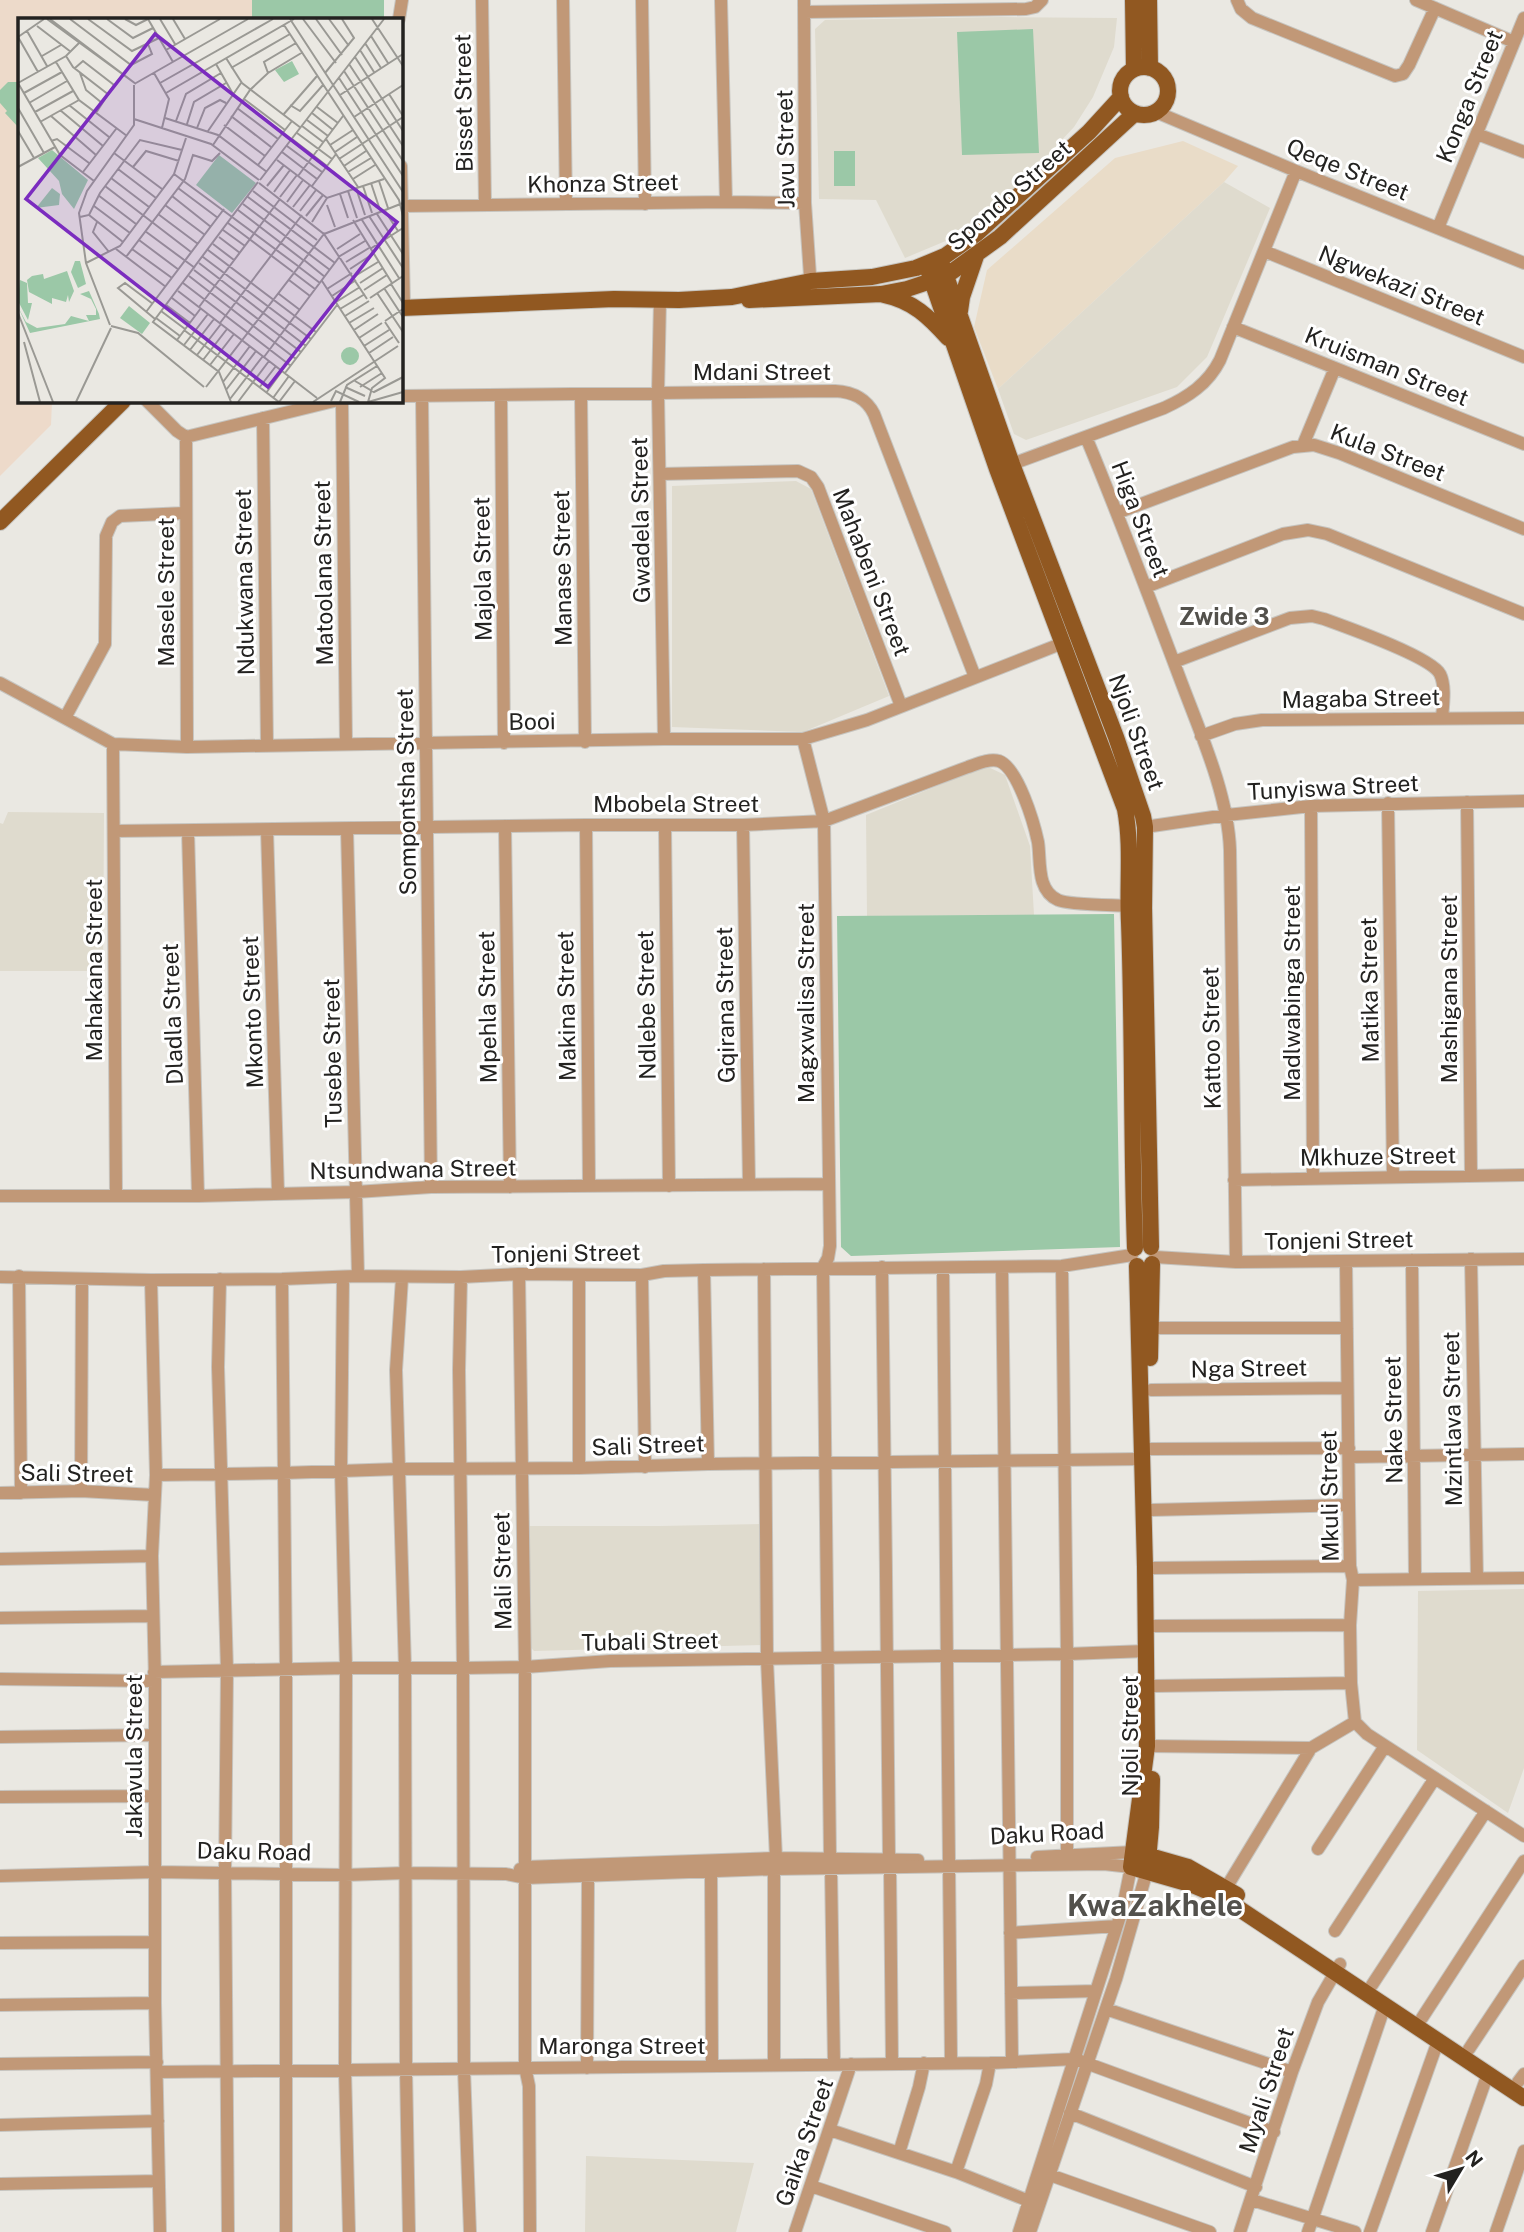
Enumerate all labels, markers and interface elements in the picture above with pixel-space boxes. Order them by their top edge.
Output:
inset map [18,18,402,402]
street label: Konga Street [1430,26,1508,166]
street label: Bisset Street [448,33,478,173]
street label: Javu Street [770,89,800,209]
street label: Qeqe Street [1283,132,1413,206]
street label: Spondo Street [942,134,1076,256]
street label: Khonza Street [527,168,679,198]
street label: Ngwekazi Street [1315,239,1489,331]
street label: Kruisman Street [1301,321,1473,411]
street label: Mdani Street [693,358,831,385]
street label: Kula Street [1327,418,1449,486]
street label: Gwadela Street [625,437,655,603]
street label: Higa Street [1106,457,1176,581]
street label: Matoolana Street [308,480,338,666]
street label: Mahabeni Street [828,484,916,660]
street label: Ndukwana Street [229,488,259,676]
street label: Manase Street [547,490,577,646]
street label: Majola Street [467,497,497,641]
street label: Masele Street [152,517,179,667]
district label: Zwide 3 [1179,602,1269,630]
street label: Njoli Street [1104,670,1170,794]
street label: Magaba Street [1281,683,1441,713]
street label: Sompontsha Street [391,688,421,896]
street label: Booi [508,707,556,735]
street label: Tunyiswa Street [1247,769,1419,805]
street label: Mbobela Street [593,790,759,817]
street label: Mahakana Street [80,879,107,1062]
street label: Madlwabinga Street [1278,885,1305,1101]
street label: Mashigana Street [1435,895,1462,1083]
street label: Magxwalisa Street [792,903,819,1103]
street label: Matika Street [1354,917,1384,1063]
street label: Gqirana Street [710,926,740,1084]
street label: Mpehla Street [472,930,502,1084]
street label: Ndlebe Street [631,930,661,1080]
street label: Makina Street [551,931,581,1081]
street label: Mkonto Street [236,935,268,1089]
street label: Dladla Street [156,943,188,1085]
street label: Kattoo Street [1196,966,1226,1110]
street label: Tusebe Street [317,978,347,1128]
street label: Mkhuze Street [1300,1141,1456,1171]
street label: Ntsundwana Street [309,1154,517,1184]
street label: Tonjeni Street [1264,1225,1414,1255]
street label: Tonjeni Street [491,1238,641,1268]
street label: Mzintlava Street [1437,1331,1467,1507]
street label: Nga Street [1190,1353,1308,1383]
street label: Nake Street [1378,1356,1408,1484]
street label: Sali Street [591,1430,705,1460]
street label: Mkuli Street [1314,1430,1344,1562]
street label: Sali Street [20,1459,134,1487]
street label: Mali Street [487,1512,517,1630]
street label: Tubali Street [581,1626,719,1656]
street label: Jakavula Street [120,1674,147,1838]
street label: Njoli Street [1116,1675,1143,1797]
street label: Daku Road [989,1817,1105,1849]
street label: Daku Road [196,1837,312,1865]
district label: KwaZakhele [1067,1887,1243,1923]
street label: Myali Street [1233,2024,1299,2156]
street label: Maronga Street [538,2032,706,2059]
street label: Gaika Street [770,2074,838,2210]
north arrow [1426,2134,1496,2204]
text: N [1461,2146,1488,2171]

